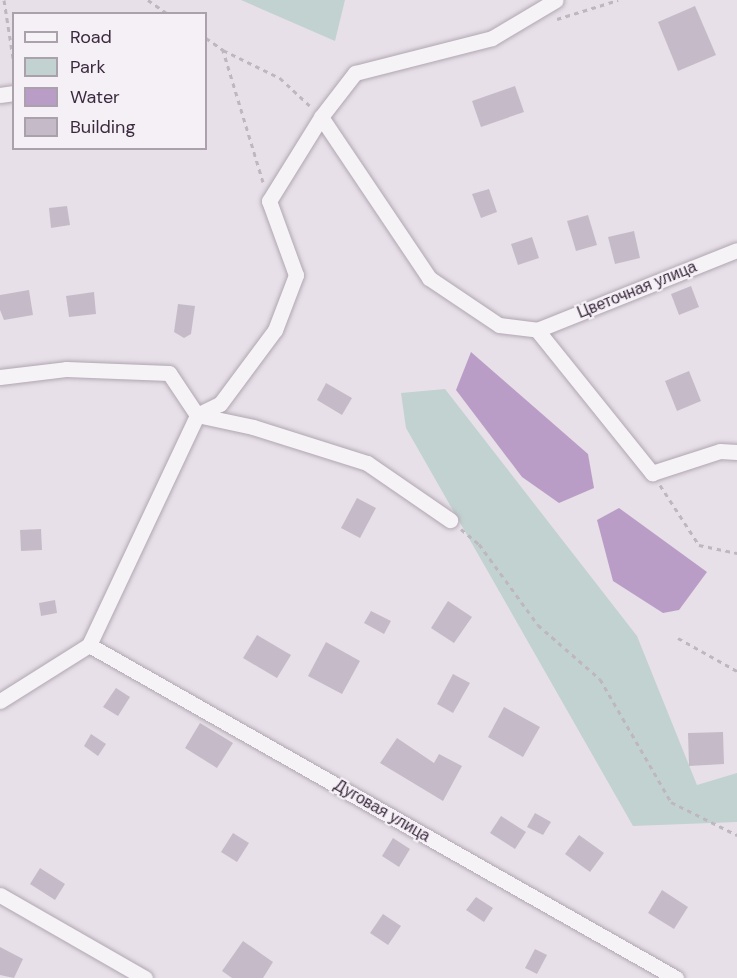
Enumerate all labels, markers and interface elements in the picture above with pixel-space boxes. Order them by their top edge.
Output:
legend [12,12,207,150]
text: Road [70,25,112,49]
text: Park [70,55,106,79]
text: Water [70,85,120,109]
text: Building [70,115,135,139]
street label: Цветочная улица [574,257,700,323]
street label: Дуговая улица [331,776,433,846]

